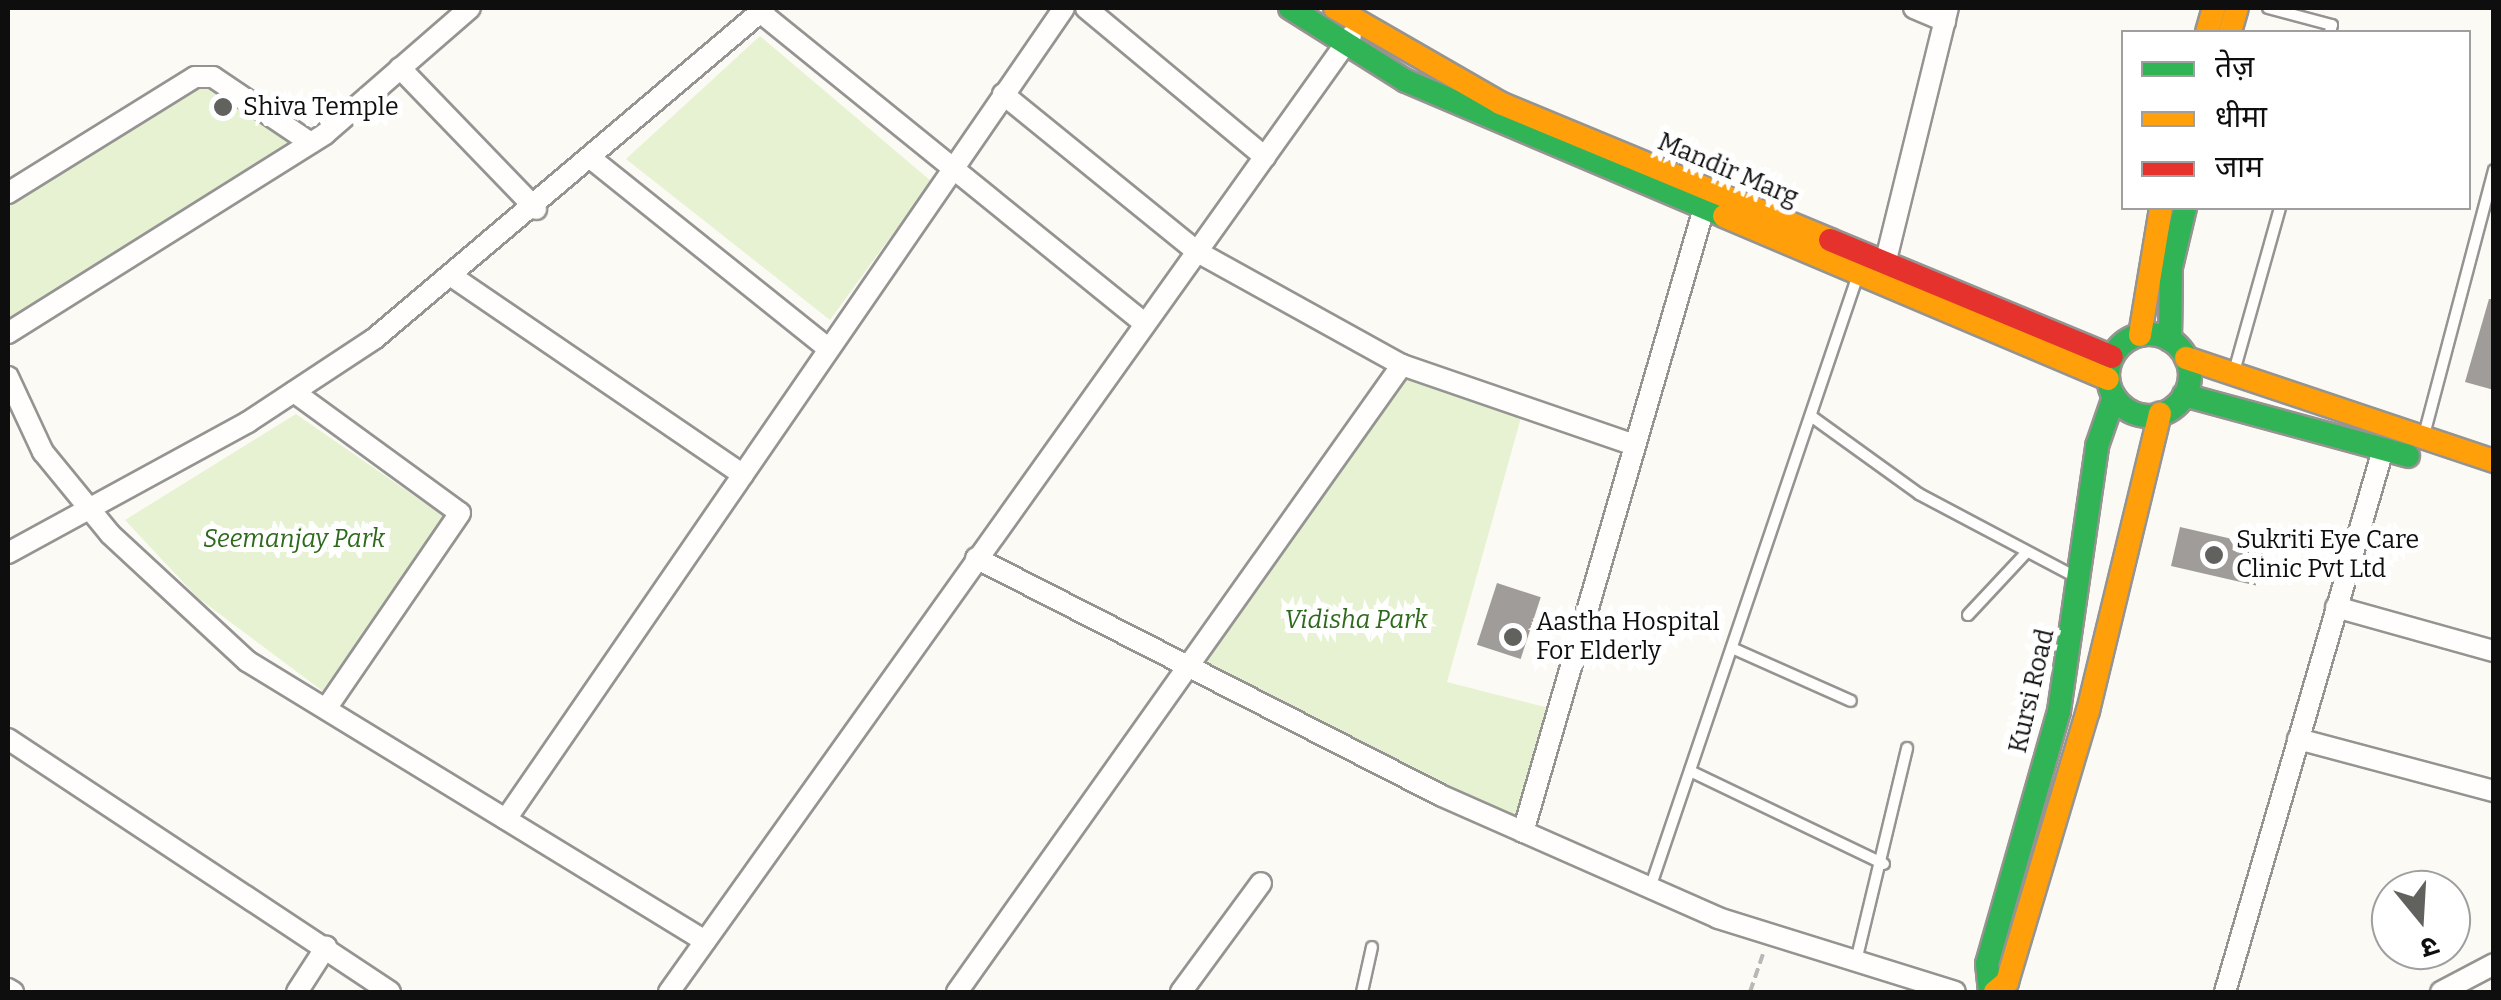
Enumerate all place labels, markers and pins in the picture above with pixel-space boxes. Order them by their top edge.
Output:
place label: Shiva Temple [243,92,399,122]
marker: Shiva Temple [212,96,234,118]
place label: Sukriti Eye Care Clinic Pvt Ltd [2236,526,2419,585]
marker: Sukriti Eye Care Clinic Pvt Ltd [2201,542,2227,568]
place label: Aastha Hospital For Elderly [1536,608,1720,667]
marker: Aastha Hospital For Elderly [1500,624,1526,650]

